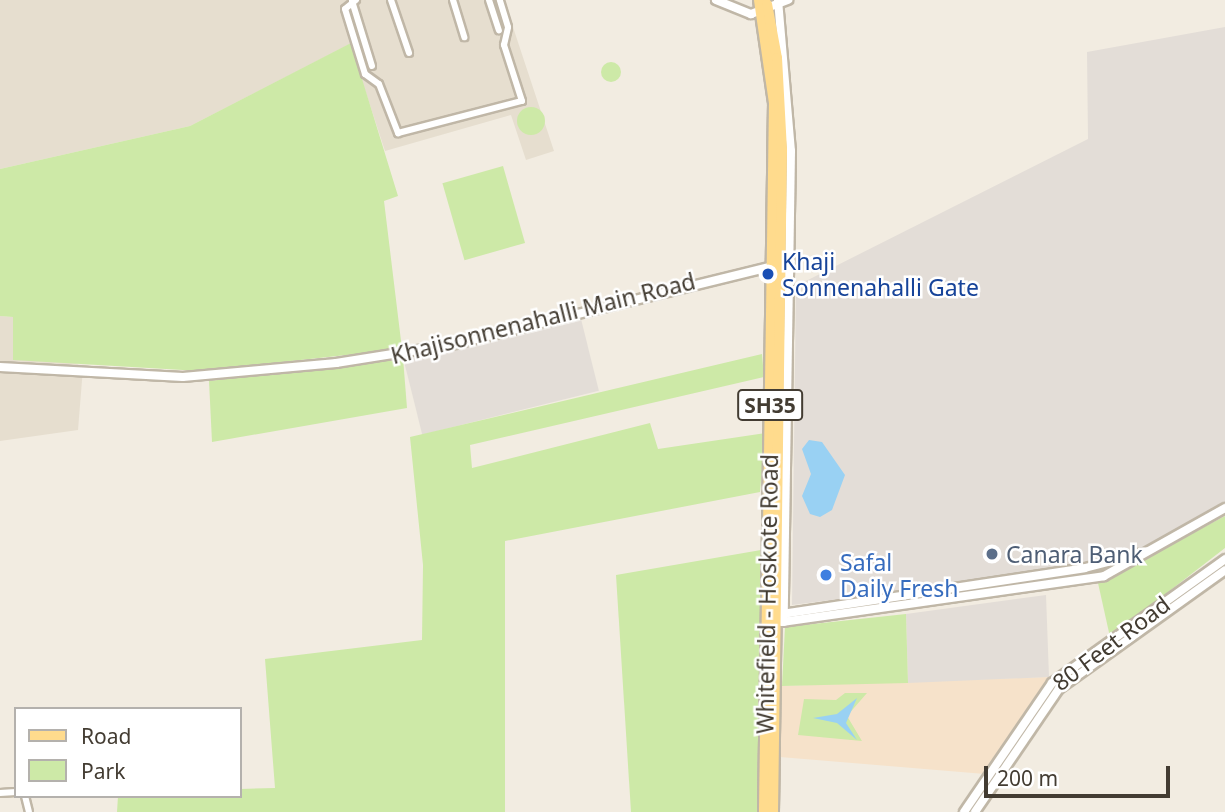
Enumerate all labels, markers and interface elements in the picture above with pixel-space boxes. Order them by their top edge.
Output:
place label: Khaji Sonnenahalli Gate [782,247,979,301]
marker: Khaji Sonnenahalli Gate [760,266,776,282]
street label: Khajisonnenahalli Main Road [388,267,698,369]
road number: SH35 [737,388,803,422]
street label: Whitefield - Hoskote Road [751,454,783,734]
place label: Canara Bank [1006,540,1143,568]
marker: Canara Bank [984,546,1000,562]
place label: Safal Daily Fresh [840,548,958,602]
marker: Safal Daily Fresh [818,567,834,583]
street label: 80 Feet Road [1047,590,1175,696]
legend [14,707,242,798]
text: Road [81,722,131,750]
scale bar [987,752,1172,796]
text: Park [81,757,125,785]
text: 200 m [997,764,1058,792]

